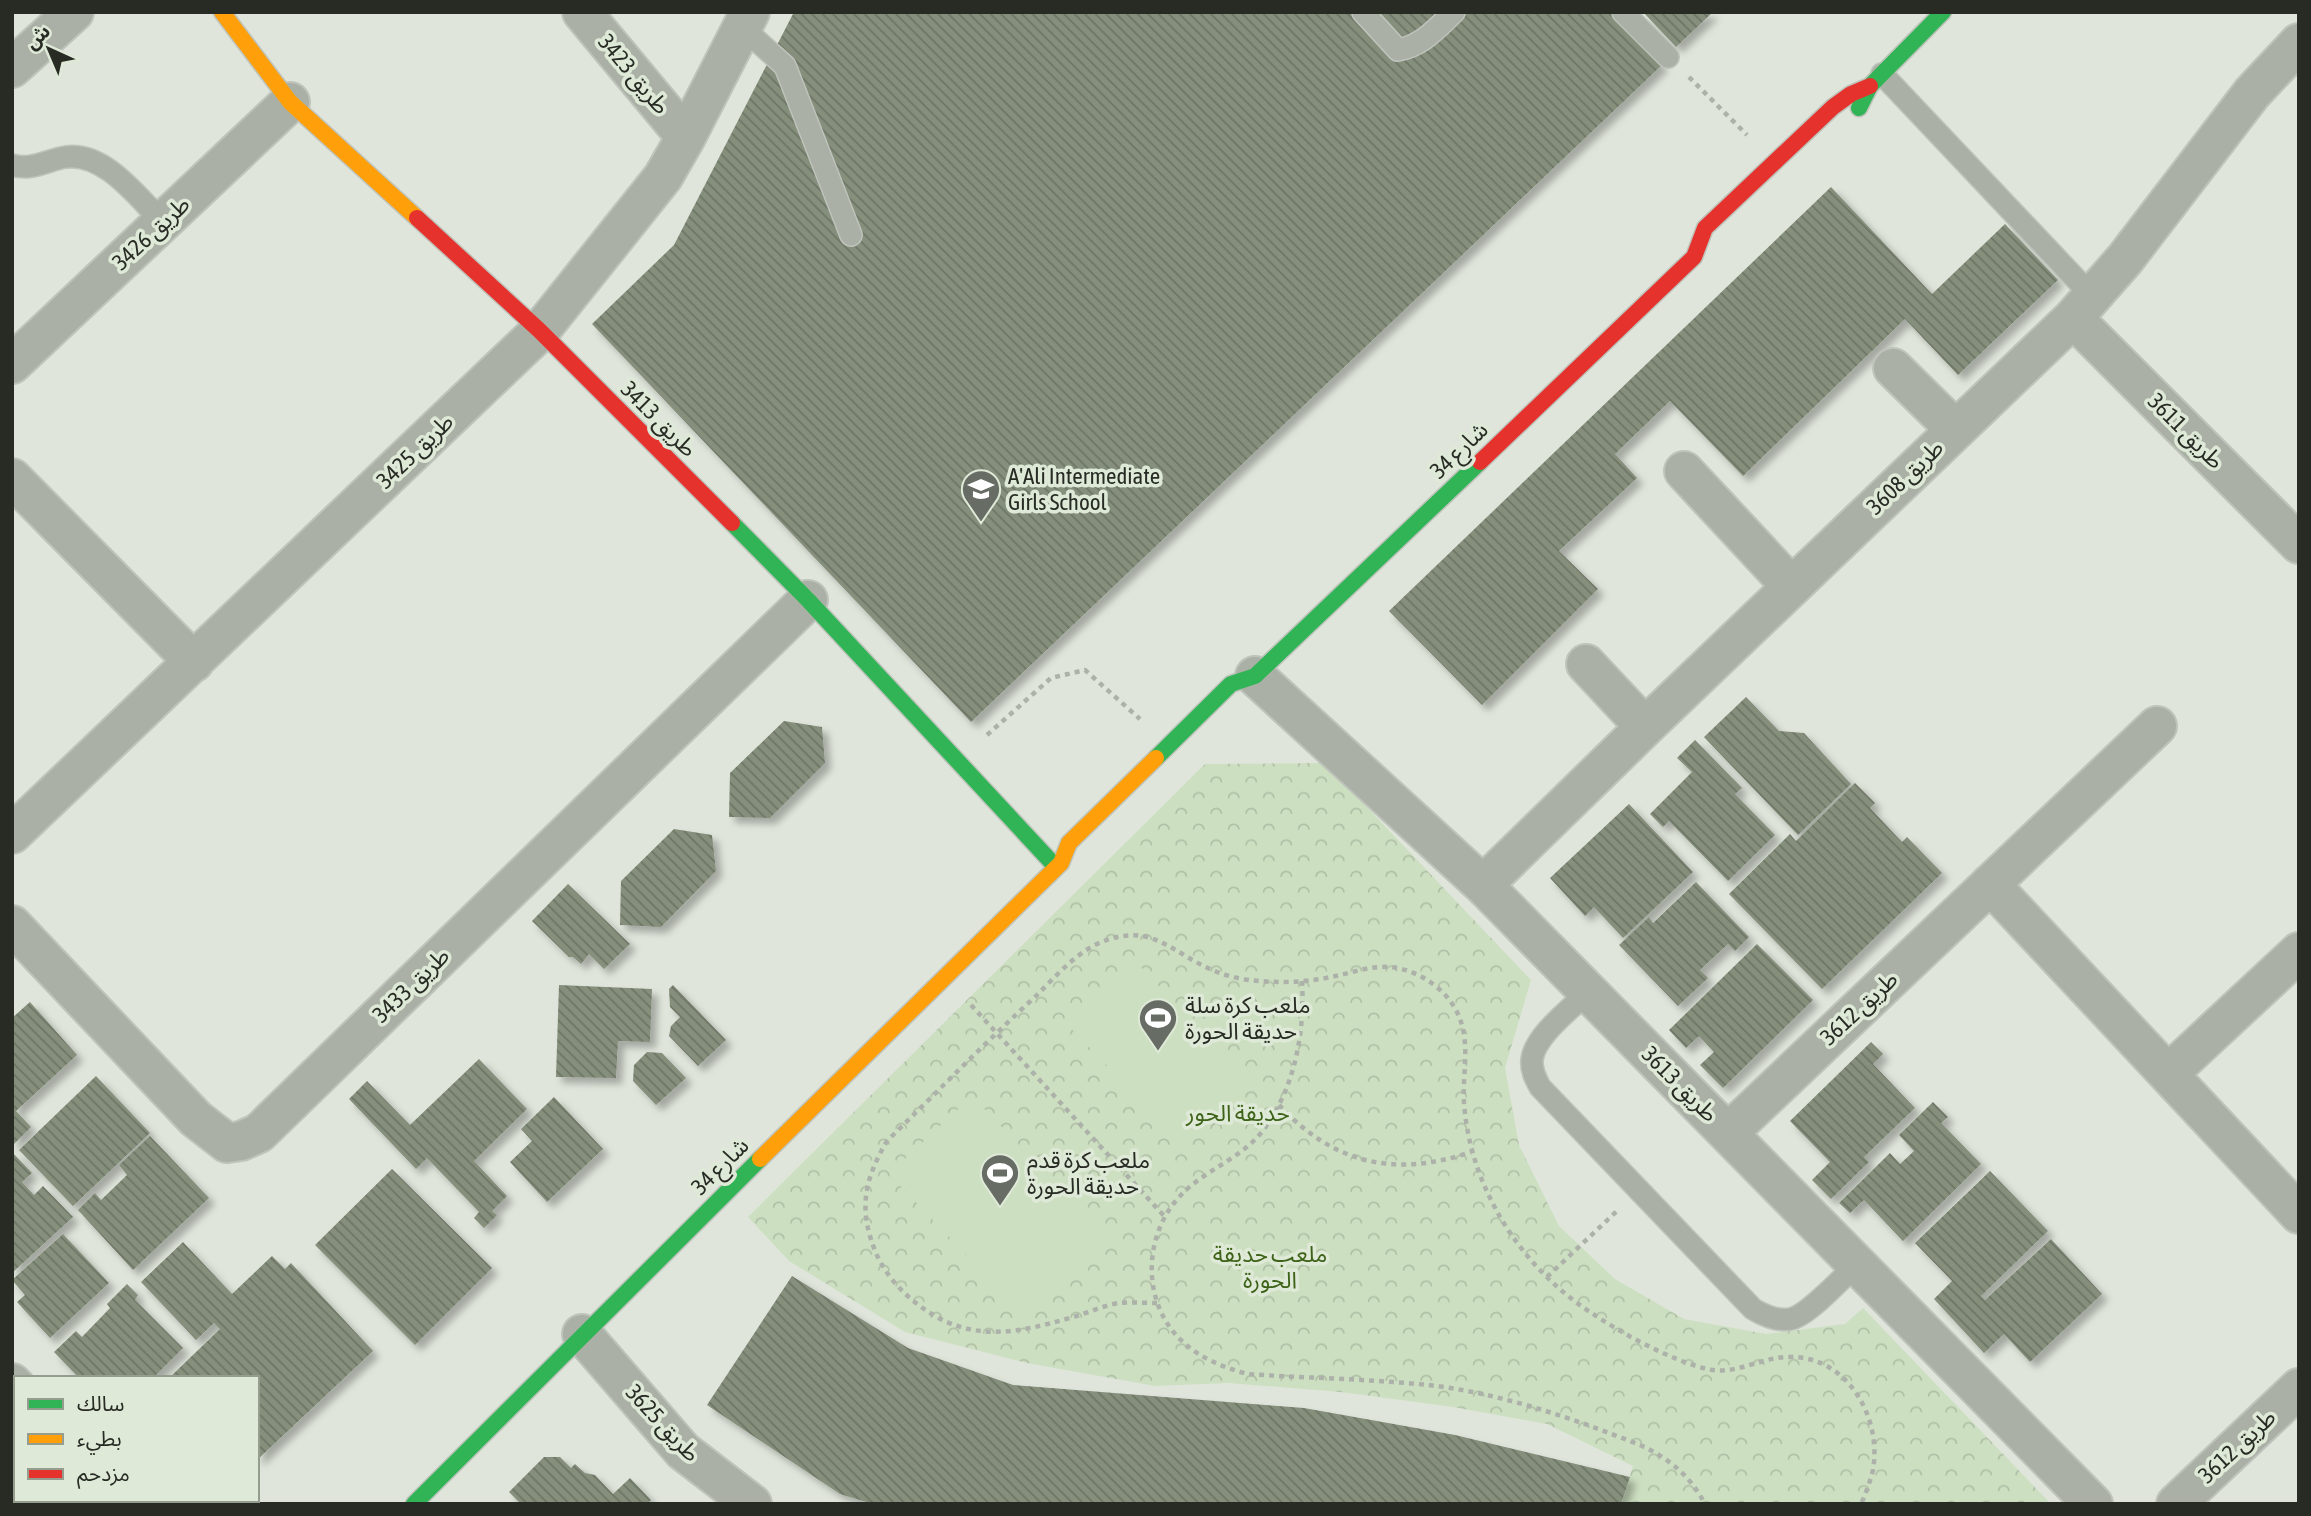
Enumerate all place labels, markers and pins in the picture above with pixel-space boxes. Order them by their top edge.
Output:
place label: A'Ali Intermediate Girls School [1008,463,1160,515]
school or university icon: A'Ali Intermediate Girls School [960,468,1002,523]
place label: ملعب كرة سلة حديقة الحورة [1185,992,1311,1045]
sports icon: ملعب كرة سلة حديقة الحورة [1137,997,1179,1052]
place label: ملعب كرة قدم حديقة الحورة [1027,1147,1150,1200]
sports icon: ملعب كرة قدم حديقة الحورة [979,1152,1021,1207]

